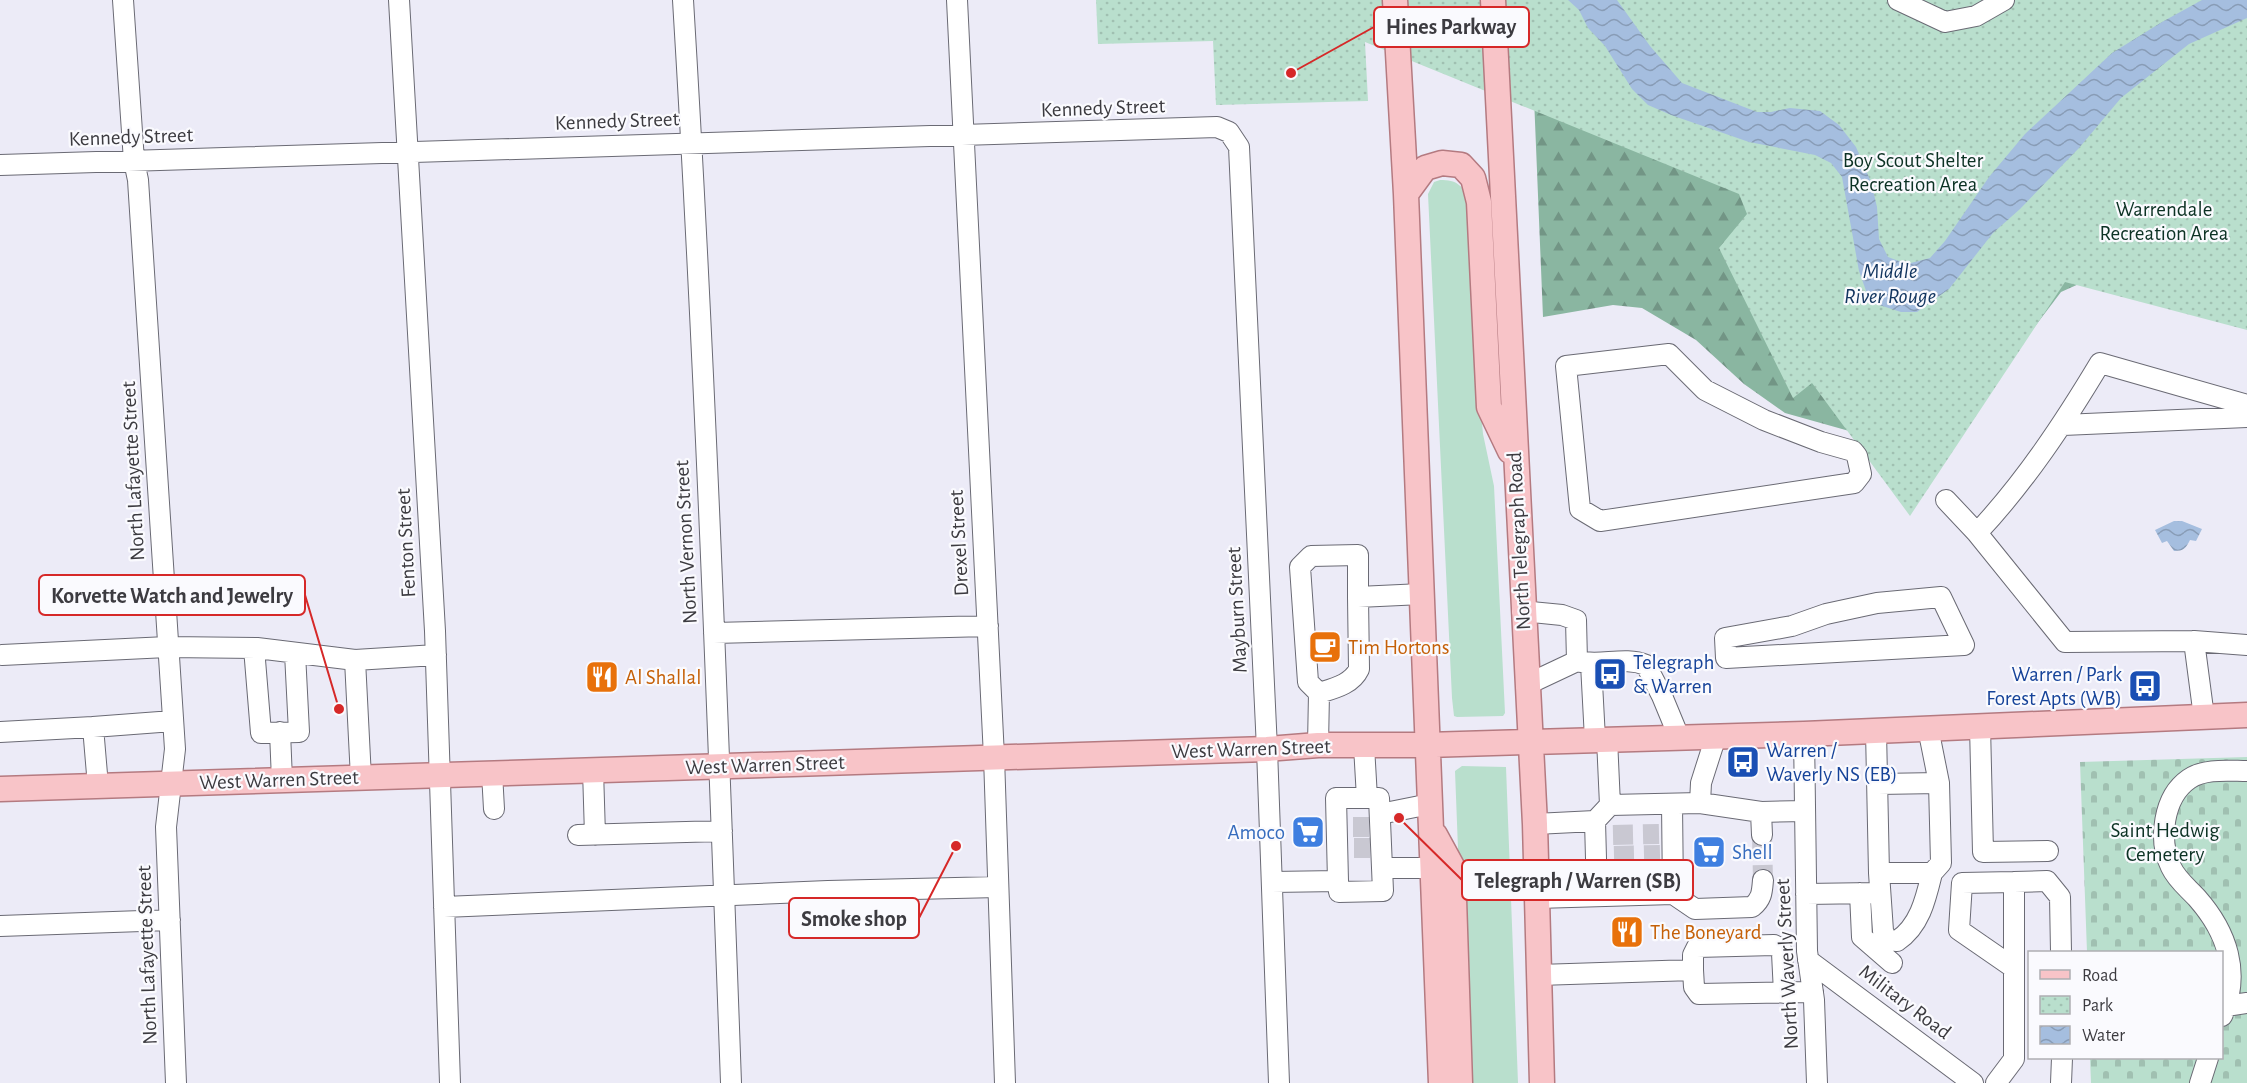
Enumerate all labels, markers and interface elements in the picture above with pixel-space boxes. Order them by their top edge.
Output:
callout: Hines Parkway [1374,7,1529,47]
text: Hines Parkway [1386,16,1516,39]
street label: Kennedy Street [1040,95,1166,121]
street label: Kennedy Street [554,108,680,134]
street label: Kennedy Street [68,124,194,150]
park label: Boy Scout Shelter Recreation Area [1843,150,1984,195]
park label: Warrendale Recreation Area [2100,199,2229,244]
water label: Middle River Rouge [1844,260,1936,307]
street label: North Lafayette Street [118,380,148,561]
street label: North Telegraph Road [1504,451,1534,631]
street label: North Vernon Street [671,459,701,624]
street label: Fenton Street [393,488,419,598]
street label: Drexel Street [946,489,972,597]
street label: Mayburn Street [1223,546,1251,674]
callout: Korvette Watch and Jewelry [39,575,305,615]
text: Korvette Watch and Jewelry [51,585,293,608]
cafe icon: Tim Hortons [1307,629,1343,665]
place label: Tim Hortons [1348,637,1450,658]
place label: Telegraph & Warren [1633,652,1714,697]
bus stop icon: Telegraph & Warren [1592,656,1628,692]
restaurant icon: Al Shallal [584,659,620,695]
place label: Warren / Park Forest Apts (WB) [1986,664,2122,709]
place label: Al Shallal [625,667,701,688]
bus stop icon: Warren / Park Forest Apts (WB) [2127,668,2163,704]
street label: West Warren Street [1171,736,1331,762]
place label: Warren / Waverly NS (EB) [1766,740,1897,785]
bus stop icon: Warren / Waverly NS (EB) [1725,744,1761,780]
street label: West Warren Street [685,752,845,778]
street label: West Warren Street [199,767,359,793]
supermarket icon: Amoco [1290,814,1326,850]
park label: Saint Hedwig Cemetery [2110,820,2220,865]
place label: Amoco [1228,822,1285,843]
supermarket icon: Shell [1691,834,1727,870]
place label: Shell [1732,842,1773,863]
callout: Telegraph / Warren (SB) [1462,860,1693,900]
street label: North Lafayette Street [133,865,161,1045]
text: Telegraph / Warren (SB) [1474,870,1682,892]
street label: North Waverly Street [1772,878,1802,1050]
callout: Smoke shop [789,898,919,938]
text: Smoke shop [801,908,907,930]
restaurant icon: The Boneyard [1609,914,1645,950]
place label: The Boneyard [1650,922,1762,943]
legend [2028,951,2223,1059]
street label: Military Road [1855,961,1955,1043]
text: Road [2082,967,2118,985]
text: Park [2082,997,2114,1015]
text: Water [2082,1027,2125,1045]

